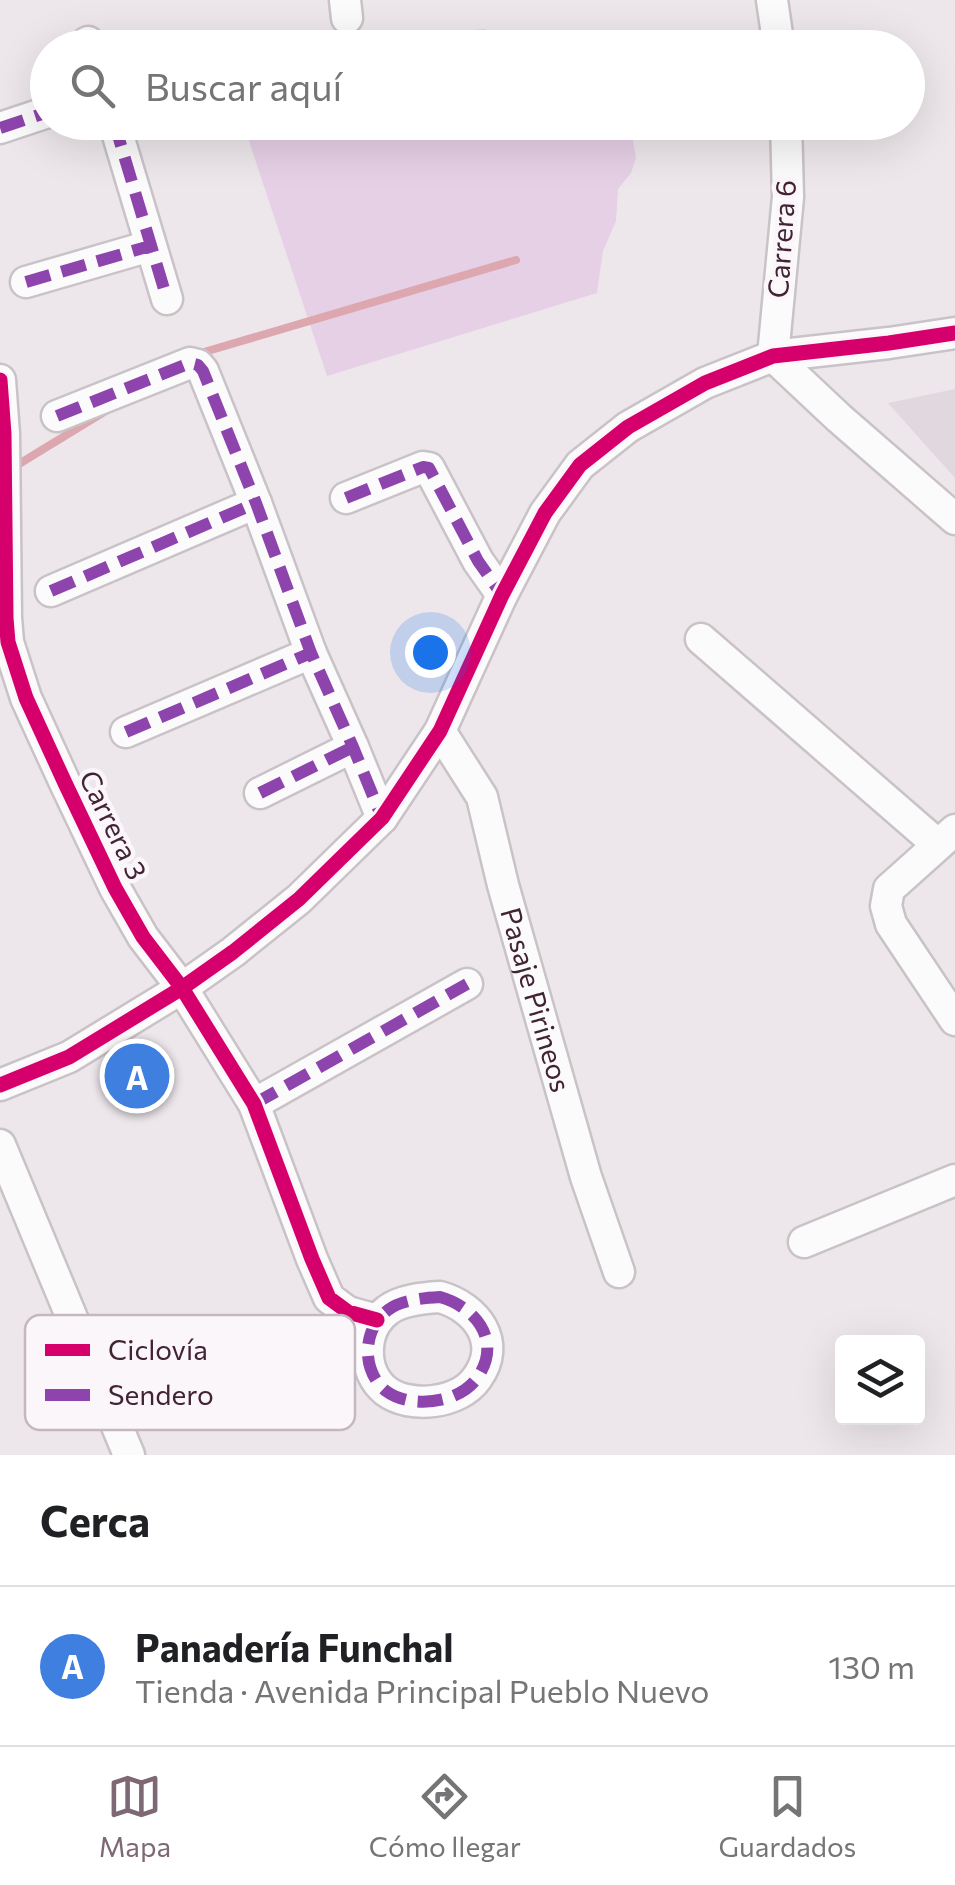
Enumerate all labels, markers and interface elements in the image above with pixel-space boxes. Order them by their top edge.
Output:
search box [30,30,925,140]
icon: search [65,58,120,113]
text: Buscar aquí [145,62,342,109]
street label: Carrera 6 [760,179,802,299]
your location [405,627,456,678]
street label: Carrera 3 [73,764,155,885]
street label: Pasaje Pirineos [494,903,579,1096]
pin: A [104,1038,170,1114]
legend [25,1315,355,1430]
text: Ciclovía [108,1332,208,1366]
map controls [835,1335,925,1425]
button: layers [835,1335,925,1425]
text: Sendero [108,1377,214,1411]
text: Cerca [40,1494,150,1546]
text: Panadería Funchal [135,1623,454,1670]
text: A [61,1646,84,1686]
text: 130 m [828,1646,915,1686]
text: Tienda · Avenida Principal Pueblo Nuevo [135,1670,709,1710]
tab: Mapa [99,1769,171,1863]
tab: Cómo llegar [369,1769,521,1863]
tab: Guardados [719,1769,856,1863]

